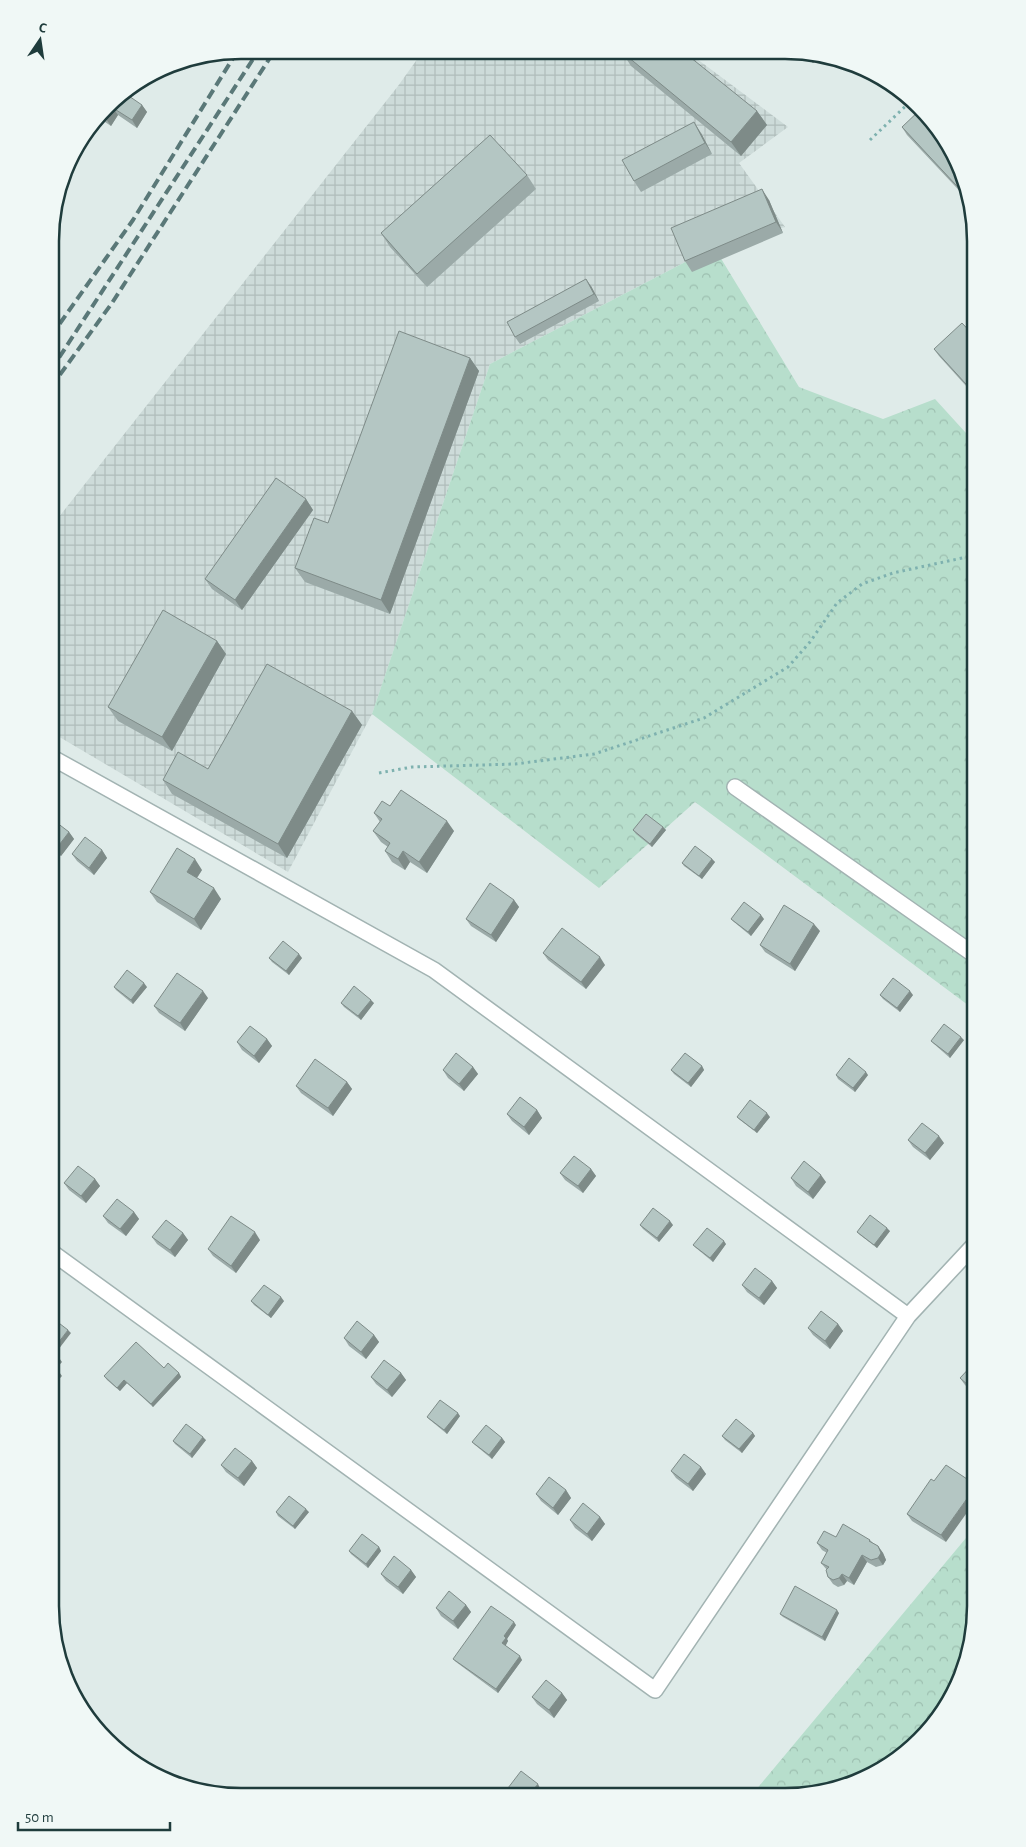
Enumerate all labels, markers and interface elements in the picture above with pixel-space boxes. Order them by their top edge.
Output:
north arrow [15,15,65,65]
text: С [37,21,48,36]
scale bar [18,1800,170,1832]
text: 50 m [25,1810,54,1825]

